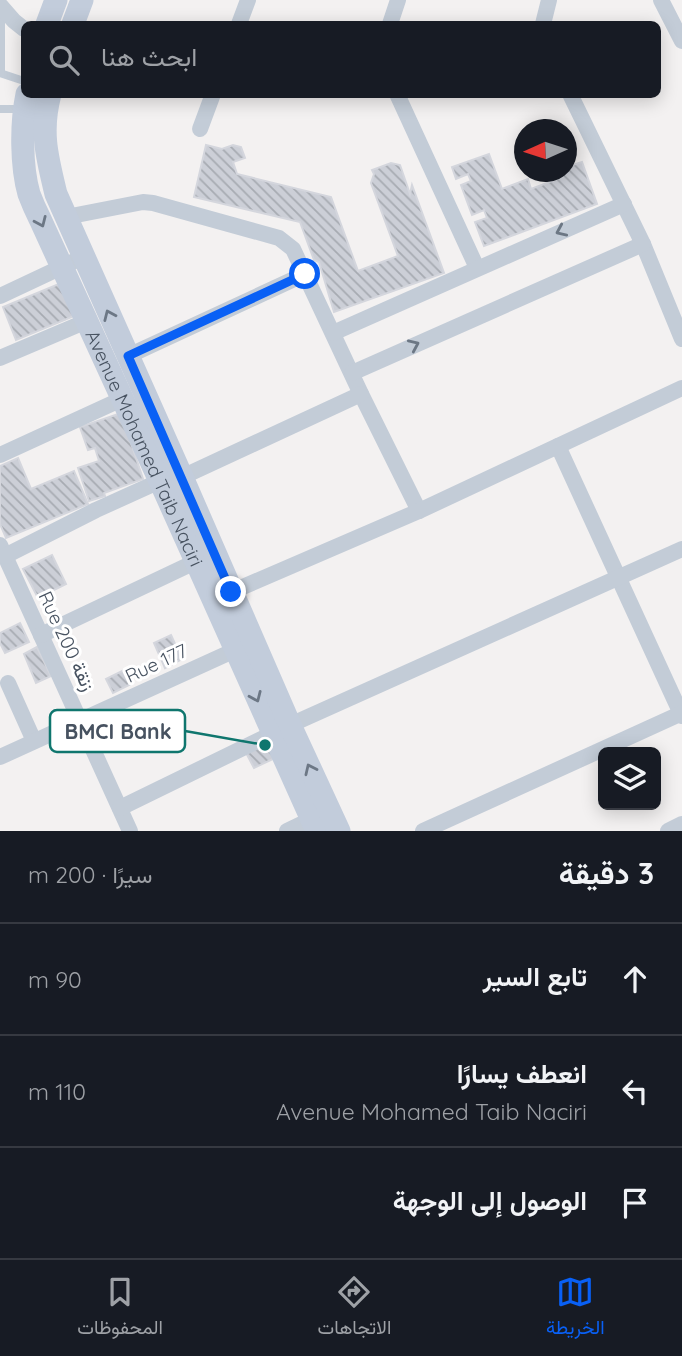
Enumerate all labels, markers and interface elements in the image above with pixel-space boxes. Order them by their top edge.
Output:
search box [21,21,661,98]
text: ابحث هنا [101,40,197,73]
icon: search [45,41,83,79]
north arrow [514,119,577,182]
one-way arrow [33,215,47,227]
one-way arrow [556,223,569,237]
route start [289,258,320,289]
one-way arrow [103,309,117,322]
street label: Avenue Mohamed Taib Naciri [80,326,209,570]
one-way arrow [407,339,419,353]
route end [215,576,246,607]
street label: Rue 200 زنقة [33,587,101,695]
street label: Rue 177 [121,638,191,688]
one-way arrow [248,690,262,702]
callout: BMCI Bank [50,710,185,752]
text: BMCI Bank [64,718,172,744]
map controls [598,747,661,810]
button: layers [598,747,661,810]
one-way arrow [305,764,319,776]
text: 3 دقيقة [559,854,654,892]
text: سيرًا · 200 m [28,860,152,889]
text: تابع السير [483,960,587,993]
icon: ahead [616,960,654,998]
text: 90 m [28,965,82,994]
text: انعطف يسارًا [457,1057,587,1090]
icon: left [616,1072,654,1110]
text: 110 m [28,1077,86,1106]
text: Avenue Mohamed Taib Naciri [276,1097,587,1126]
text: الوصول إلى الوجهة [393,1184,587,1217]
icon: arrive [616,1184,654,1222]
tab: المحفوظات [77,1273,163,1344]
tab: الاتجاهات [318,1273,391,1344]
tab: الخريطة [546,1273,605,1344]

